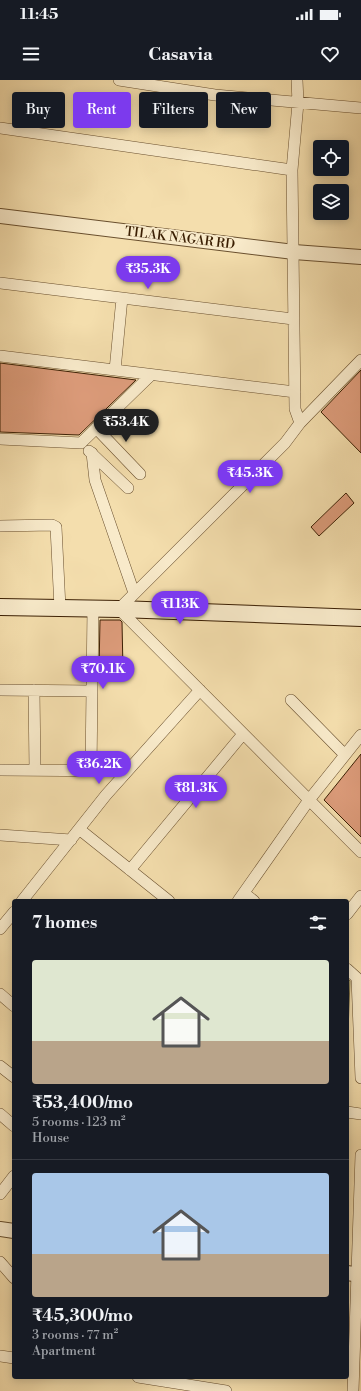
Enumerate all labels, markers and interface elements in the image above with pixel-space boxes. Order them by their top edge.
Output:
text: 11:45 [20,5,58,24]
icon: menu [20,43,42,65]
text: Casavia [148,43,213,66]
icon: heart [319,43,341,65]
chip: Buy [12,92,65,128]
chip: Rent [73,92,131,128]
chip: Filters [139,92,208,128]
chip: New [216,92,271,128]
map controls [313,140,349,220]
button: locate [313,140,349,176]
button: layers [313,184,349,220]
street label: TILAK NAGAR RD [124,223,236,253]
pin: ₹35.3K [115,256,181,290]
text: ₹35.3K [125,261,171,277]
pin: ₹53.4K [93,409,159,443]
text: ₹53.4K [103,414,149,430]
pin: ₹45.3K [217,460,283,494]
text: ₹45.3K [227,465,273,481]
pin: ₹113K [152,591,208,625]
text: ₹113K [160,596,200,612]
pin: ₹70.1K [70,656,136,690]
text: ₹70.1K [80,661,126,677]
pin: ₹36.2K [66,751,132,785]
text: ₹36.2K [76,756,122,772]
pin: ₹81.3K [163,775,229,809]
text: ₹81.3K [174,780,218,796]
text: 7 homes [32,912,97,934]
icon: filters [307,912,329,934]
icon: home [145,986,217,1058]
text: ₹53,400/mo [32,1092,133,1114]
text: 5 rooms · 123 m² [32,1114,126,1130]
text: House [32,1130,69,1146]
icon: home [145,1199,217,1271]
text: ₹45,300/mo [32,1305,133,1327]
text: 3 rooms · 77 m² [32,1327,118,1343]
text: Apartment [32,1343,96,1359]

